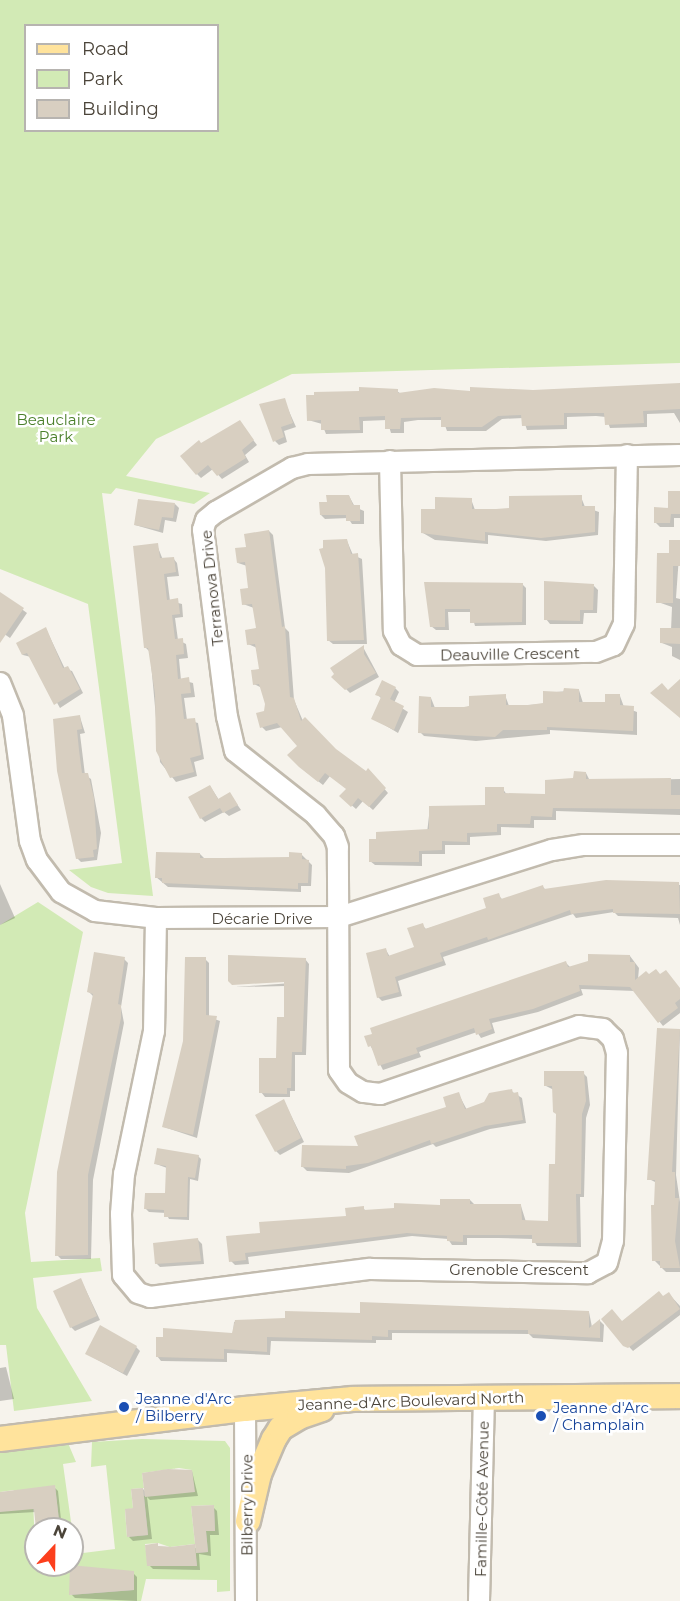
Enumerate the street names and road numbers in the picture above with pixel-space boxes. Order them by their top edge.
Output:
street label: Terranova Drive [197,529,227,647]
street label: Deauville Crescent [440,644,580,664]
street label: Décarie Drive [212,910,312,928]
street label: Grenoble Crescent [449,1261,589,1279]
street label: Jeanne-d'Arc Boulevard North [298,1388,524,1414]
street label: Famille-Côté Avenue [472,1421,492,1577]
street label: Bilberry Drive [238,1454,256,1556]

